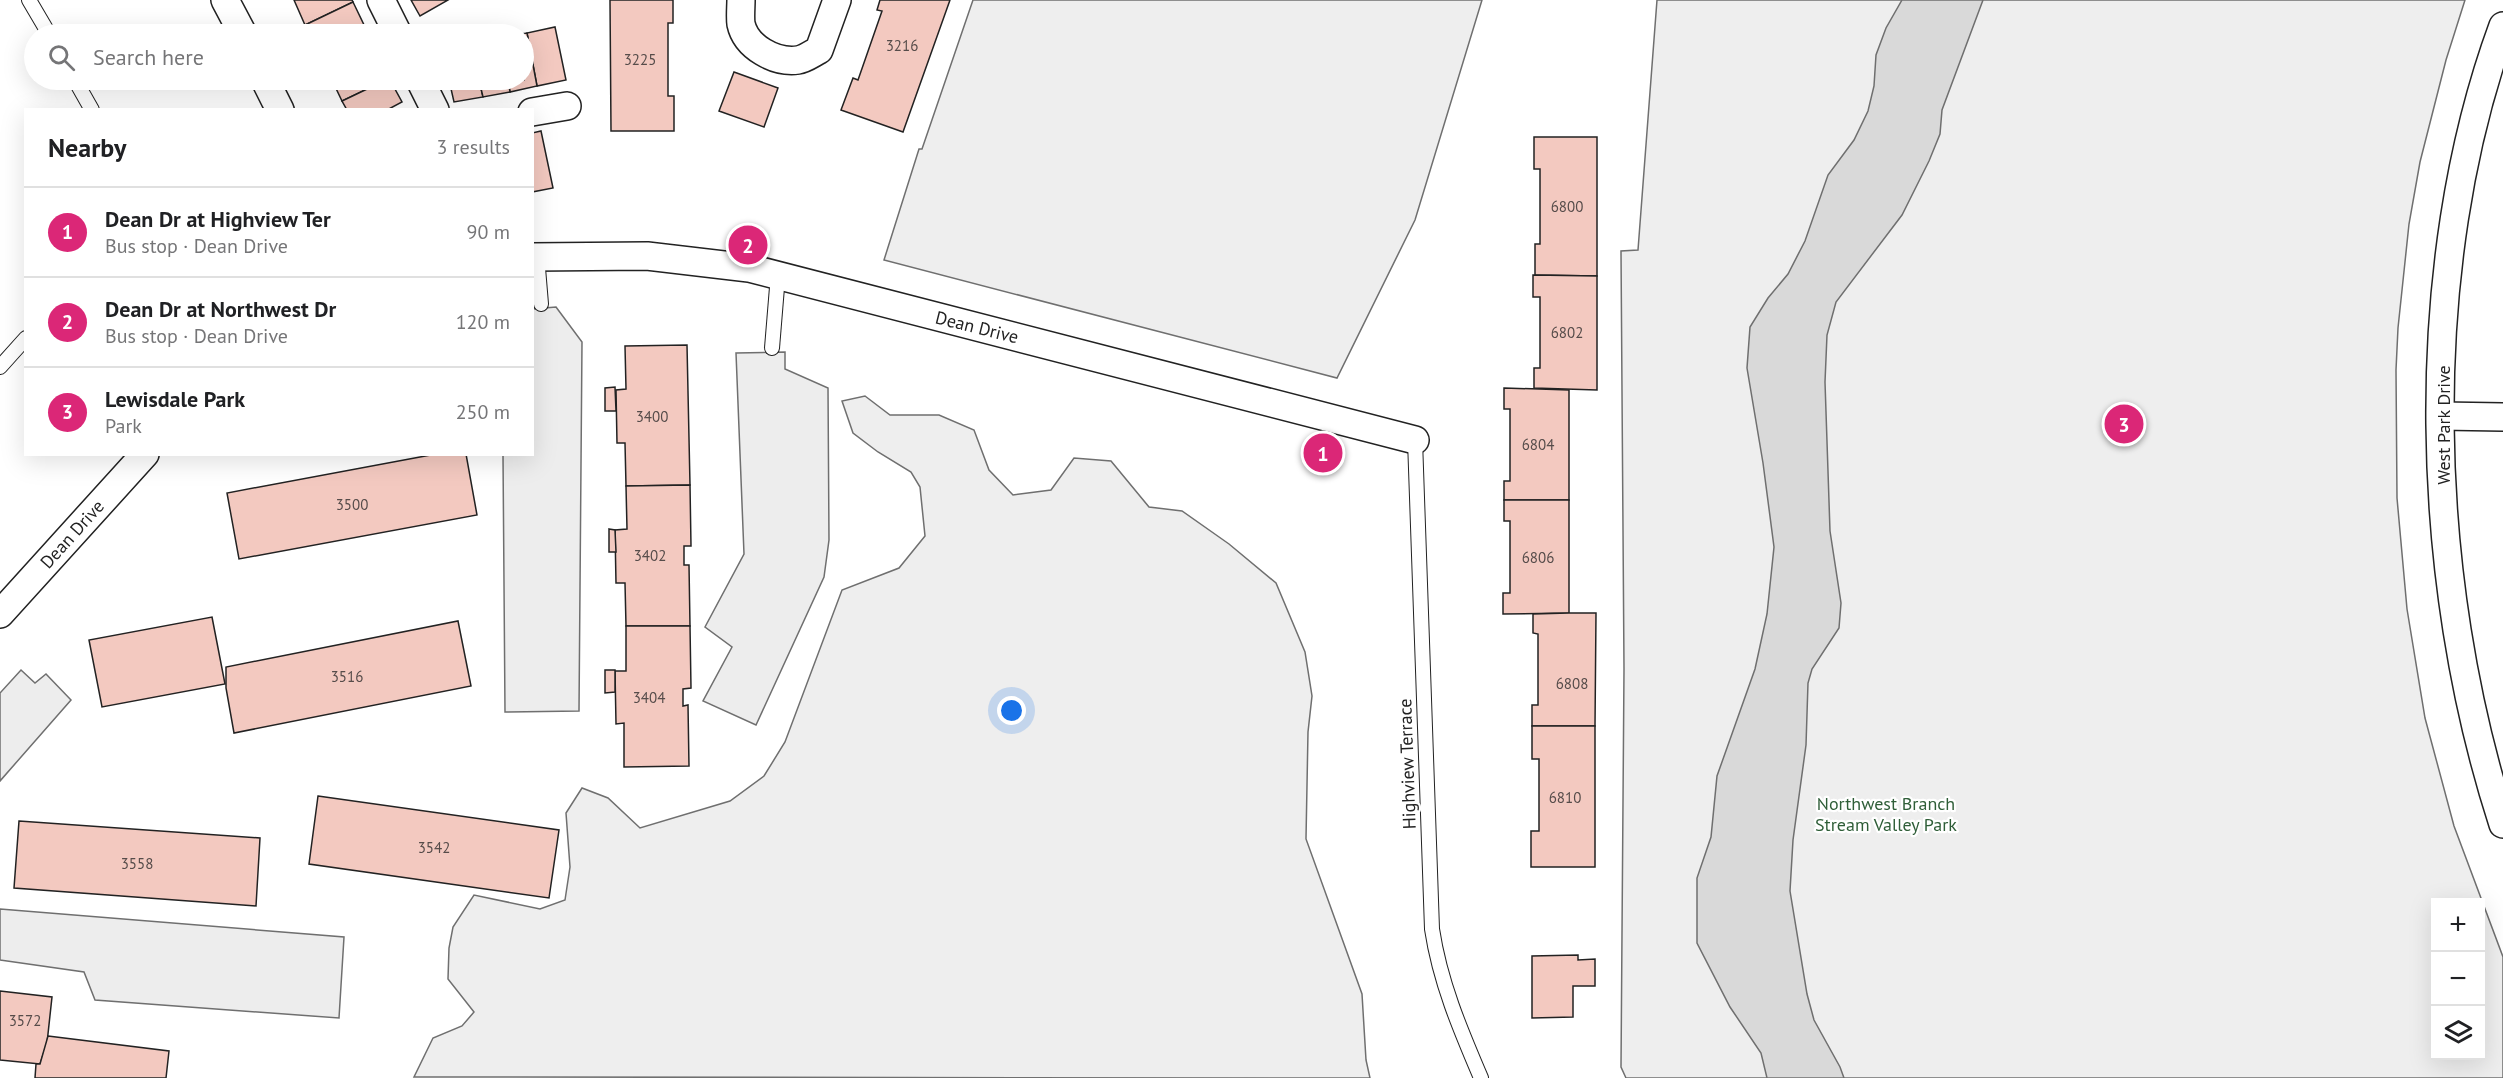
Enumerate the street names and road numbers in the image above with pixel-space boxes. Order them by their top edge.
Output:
street label: Dean Drive [933,306,1021,348]
street label: West Park Drive [2432,365,2455,485]
street label: Dean Drive [35,495,109,573]
street label: Highview Terrace [1393,698,1421,830]

